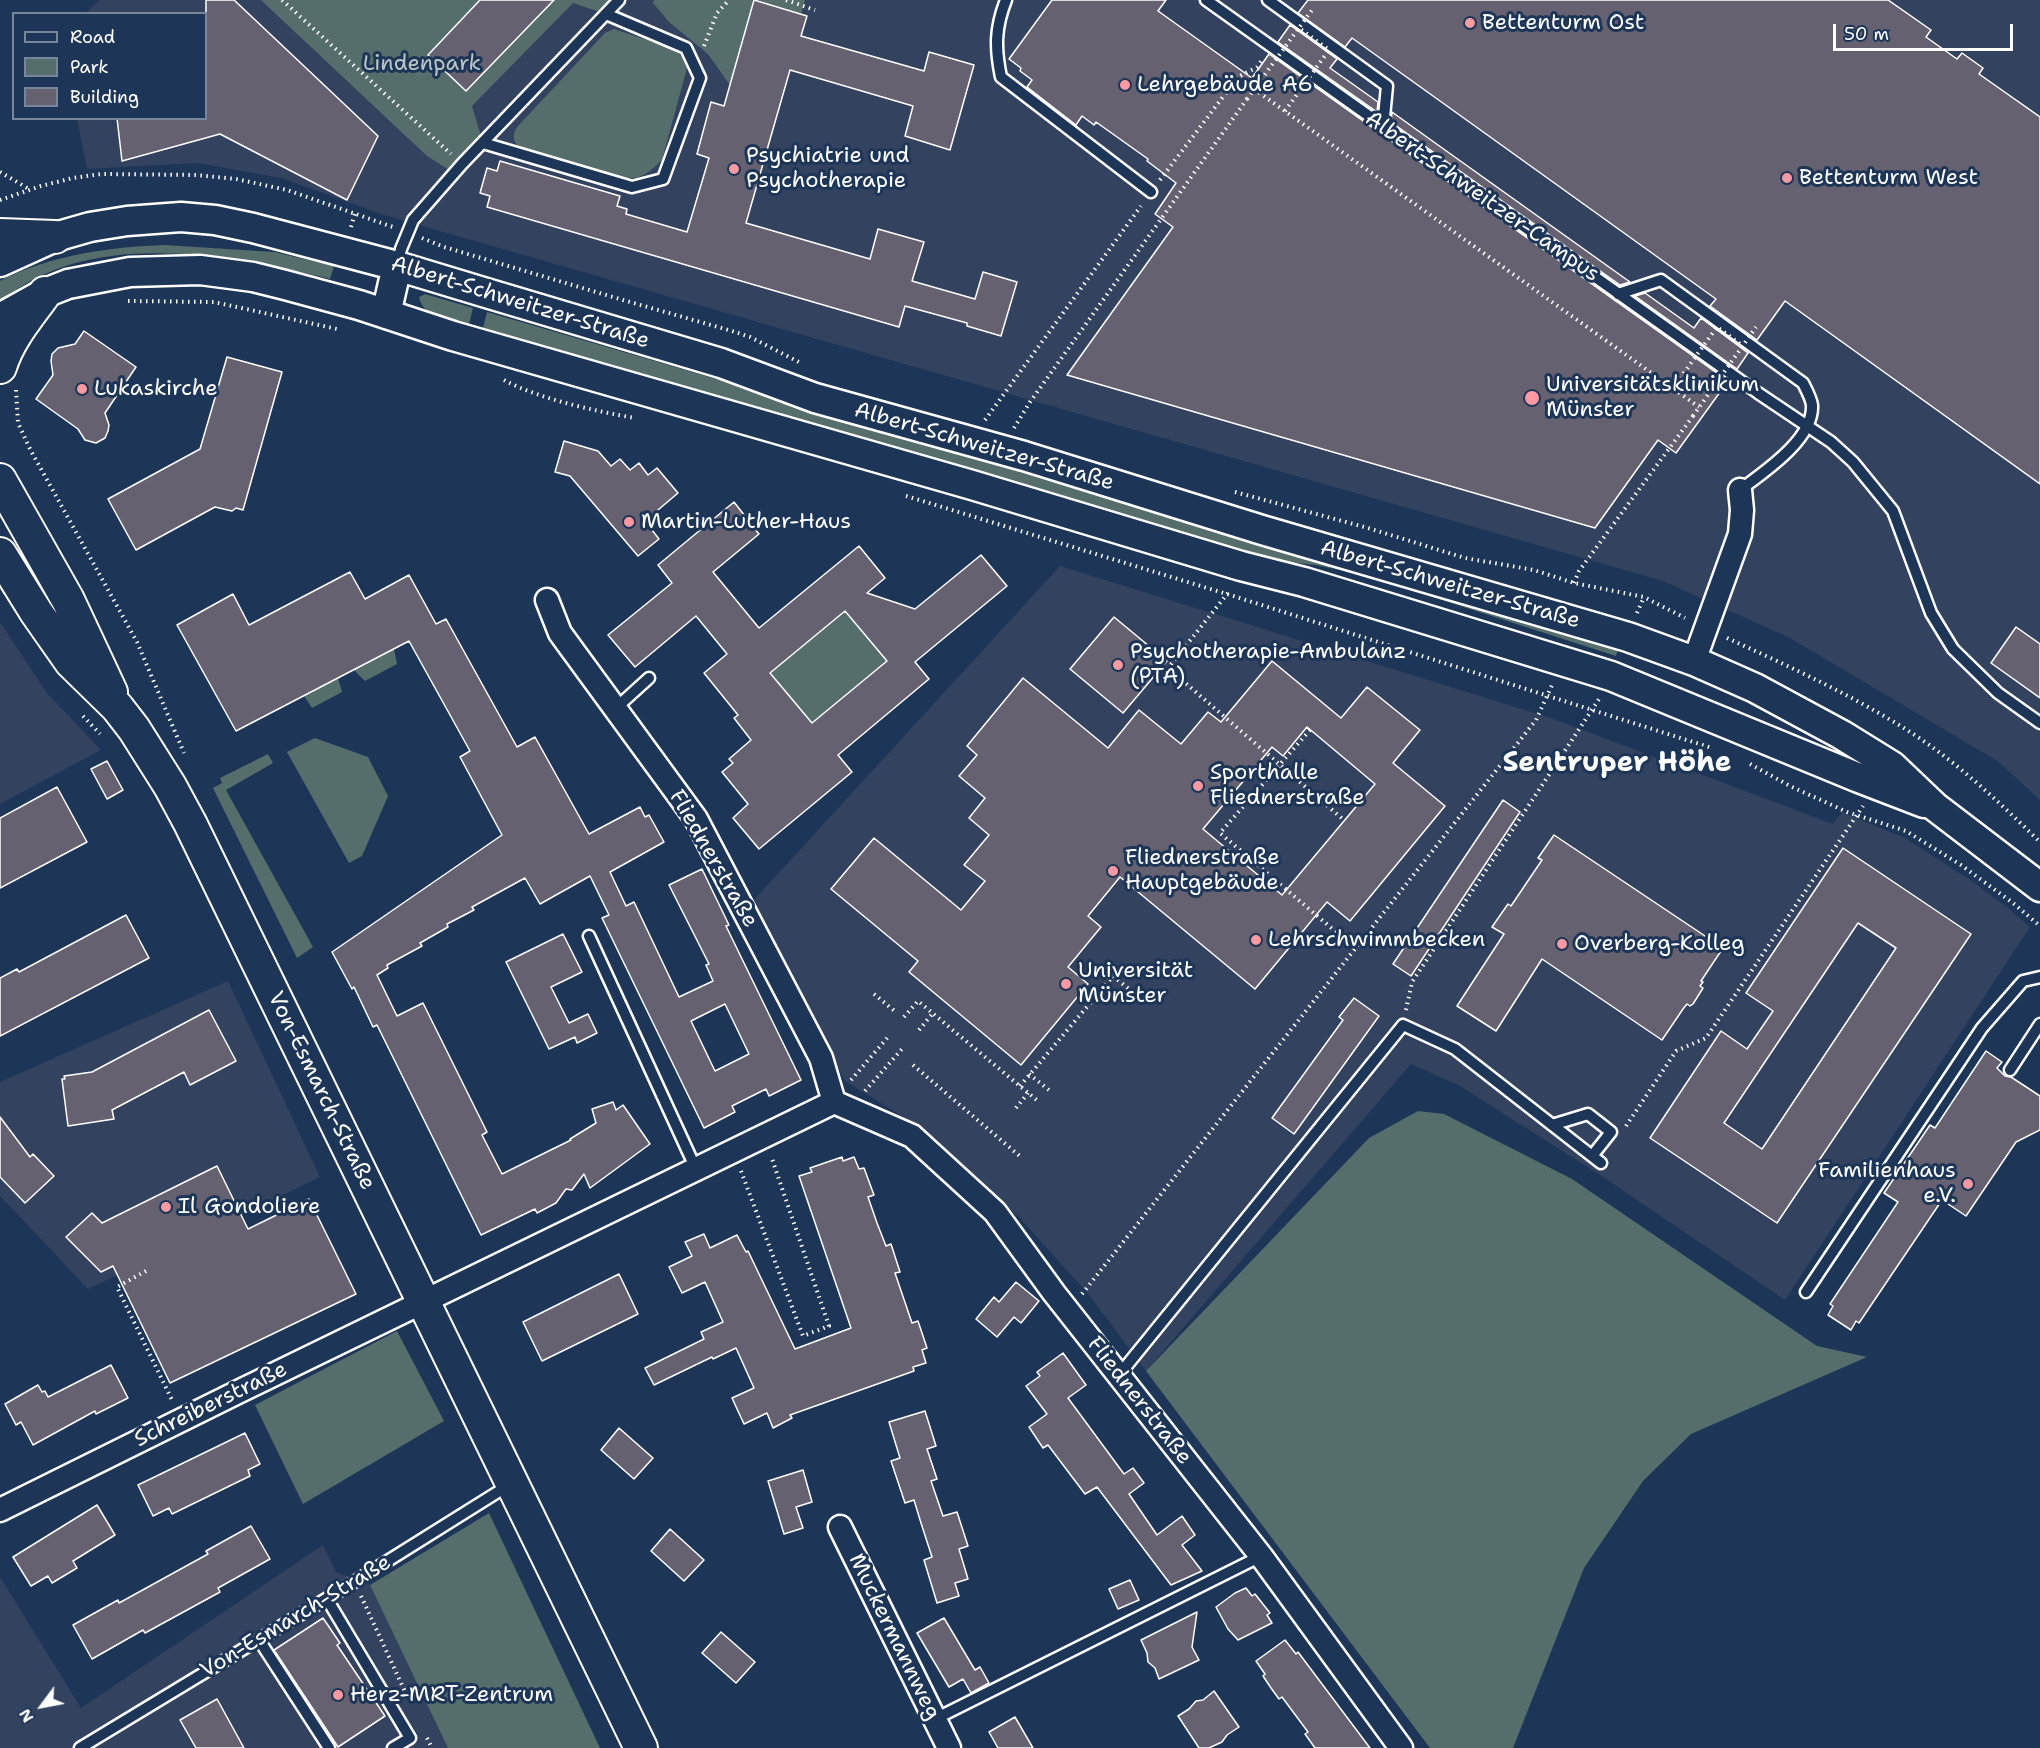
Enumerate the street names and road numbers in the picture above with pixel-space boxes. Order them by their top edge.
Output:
street label: Albert-Schweitzer-Campus [1360,106,1604,288]
street label: Albert-Schweitzer-Straße [388,251,652,355]
street label: Albert-Schweitzer-Straße [851,397,1117,497]
street label: Albert-Schweitzer-Straße [1317,535,1583,635]
street label: Fliednerstraße [663,785,763,933]
street label: Von-Esmarch-Straße [261,988,381,1194]
street label: Fliednerstraße [1081,1332,1197,1470]
street label: Schreiberstraße [130,1357,292,1453]
street label: Von-Esmarch-Straße [196,1550,396,1684]
street label: Muckermannweg [842,1550,946,1724]

